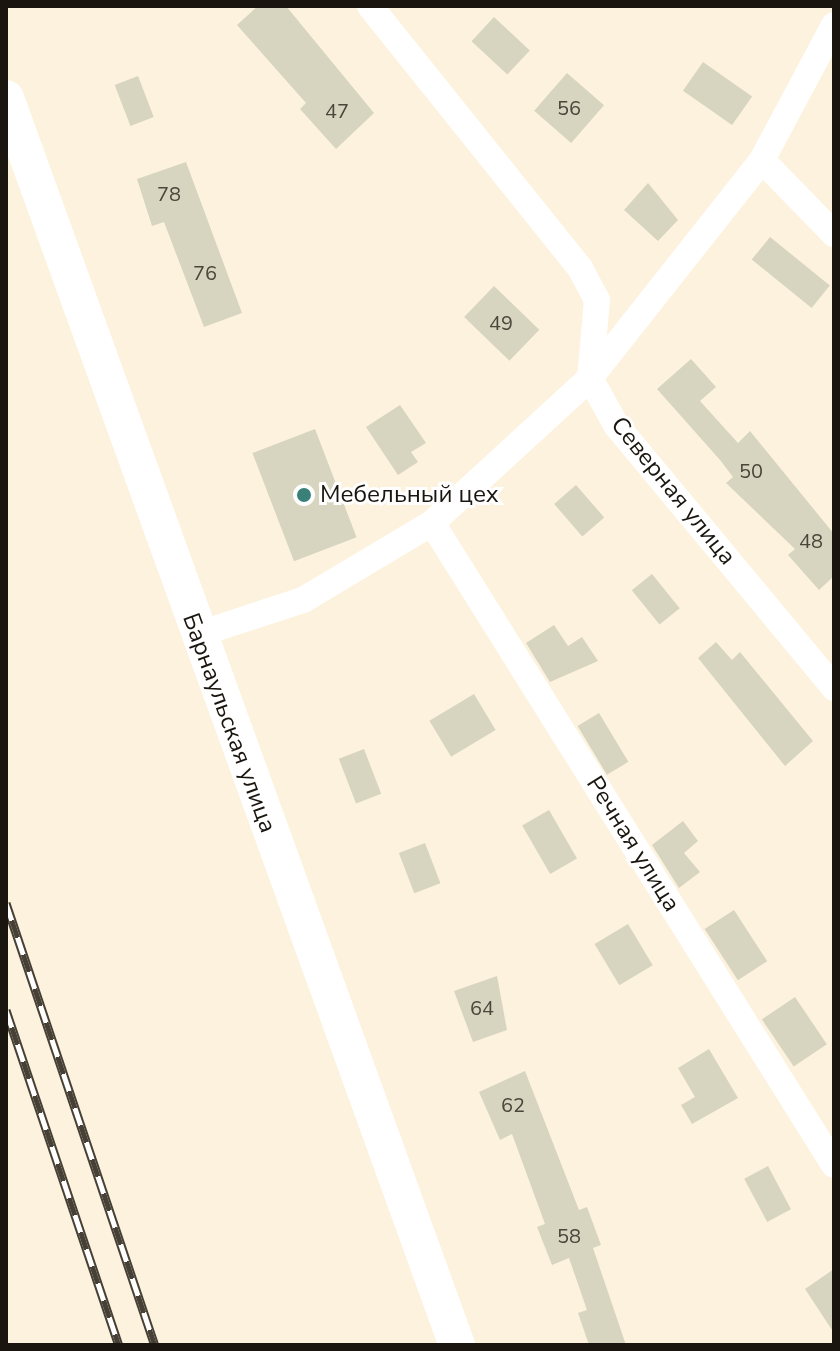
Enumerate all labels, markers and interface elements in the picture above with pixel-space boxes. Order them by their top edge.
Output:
house number: 56 [557,96,581,120]
house number: 47 [325,99,349,123]
house number: 78 [157,182,181,206]
house number: 76 [193,261,217,285]
house number: 49 [489,311,513,335]
street label: Северная улица [604,411,742,571]
house number: 50 [739,459,763,483]
place label: Мебельный цех [320,481,499,509]
marker: Мебельный цех [295,486,313,504]
house number: 48 [799,529,823,553]
street label: Барнаульская улица [176,609,282,837]
street label: Речная улица [580,771,686,917]
house number: 64 [470,996,494,1020]
house number: 62 [501,1093,525,1117]
house number: 58 [557,1224,581,1248]

